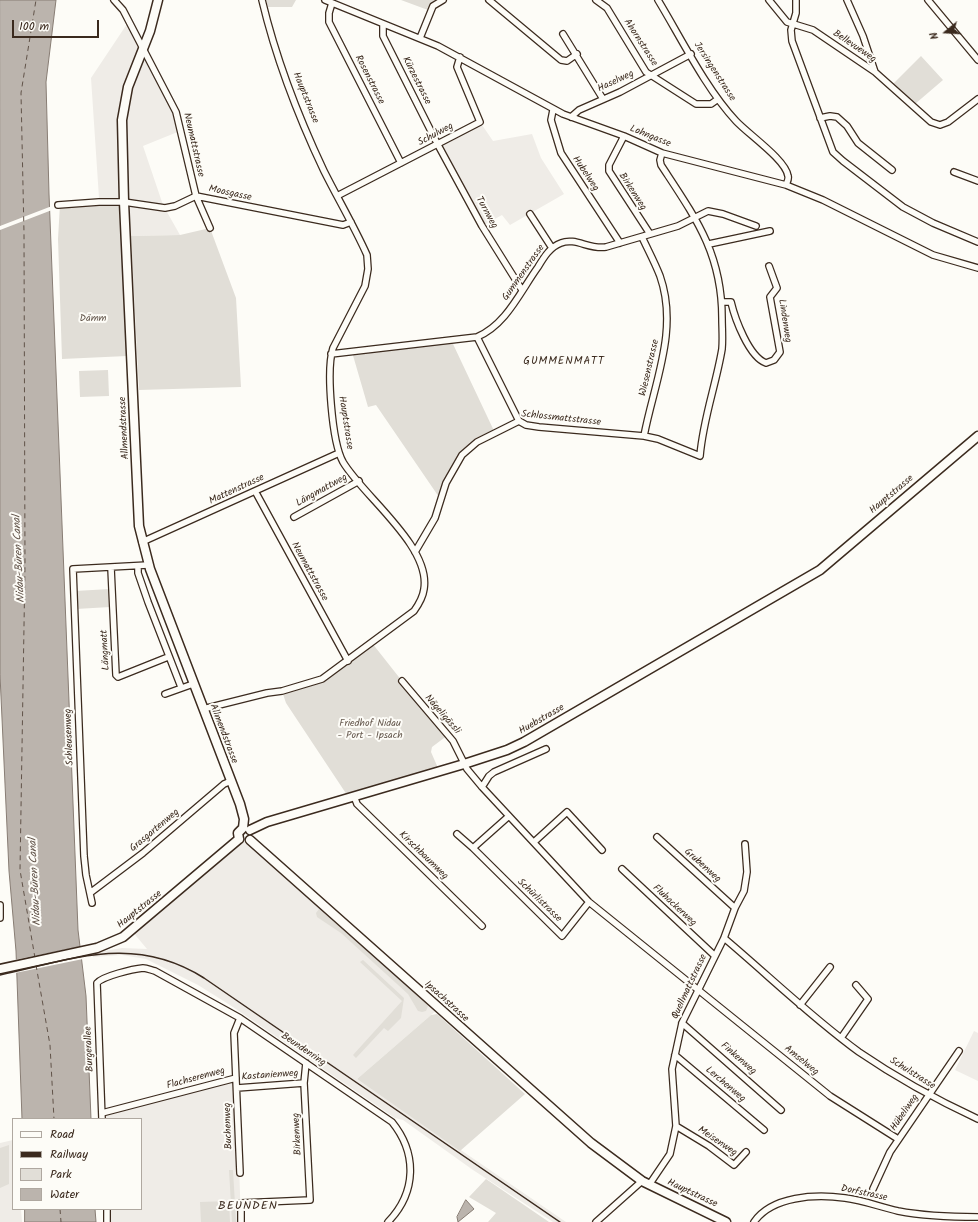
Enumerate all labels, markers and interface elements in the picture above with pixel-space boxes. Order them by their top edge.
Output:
scale bar [14,12,101,38]
north arrow [926,12,966,52]
text: 100 m [19,17,49,36]
street label: Ahornstrasse [620,17,660,69]
street label: Bellevueweg [830,28,878,66]
text: N [925,30,944,42]
street label: Jersingenstrasse [690,40,738,104]
street label: Rosenstrasse [351,53,387,107]
street label: Kürzestrasse [399,55,433,107]
street label: Haselweg [596,68,636,96]
street label: Hauptstrasse [289,71,321,125]
street label: Neumattstrasse [180,112,206,178]
street label: Schulweg [416,121,456,149]
street label: Lohngasse [628,123,672,151]
street label: Hubelweg [569,154,601,194]
street label: Birkenweg [615,171,649,213]
street label: Moosgasse [207,184,253,204]
street label: Turnweg [472,195,500,231]
street label: Gummenstrasse [500,243,548,303]
street label: Lindenweg [775,298,793,344]
park label: Dämm [79,313,107,325]
street label: Wiesenstrasse [638,338,662,398]
district label: GUMMENMATT [523,355,605,369]
street label: Hauptstrasse [335,395,355,451]
street label: Allmendstrasse [117,396,133,460]
street label: Schlossmattstrasse [521,409,601,429]
street label: Mattenstrasse [208,472,266,508]
street label: Längmattweg [294,472,350,510]
street label: Hauptstrasse [867,473,917,517]
water label: Nidau-Büren Canal [11,515,29,603]
street label: Neumattstrasse [288,540,330,604]
street label: Längmatt [99,629,113,671]
street label: Nägeligässli [422,693,462,737]
street label: Allmendstrasse [206,702,240,766]
street label: Huebstrasse [517,702,567,738]
street label: Schleusenweg [63,708,77,766]
park label: Friedhof Nidau - Port - Ipsach [338,718,402,742]
street label: Grasgartenweg [128,807,182,855]
street label: Kirschbaumweg [396,829,450,883]
water label: Nidau-Büren Canal [27,838,45,926]
street label: Grubenweg [681,846,723,886]
street label: Schürlistrasse [514,877,564,925]
street label: Fluhackerweg [650,883,698,929]
street label: Hauptstrasse [115,888,165,932]
street label: Quellmattstrasse [670,953,710,1021]
street label: Ipsachstrasse [421,979,471,1025]
street label: Burgerallee [83,1026,97,1072]
street label: Beundenring [278,1031,328,1069]
street label: Finkenweg [718,1040,758,1078]
street label: Amselweg [781,1043,821,1079]
street label: Schulstrasse [887,1055,937,1093]
street label: Flachserenweg [165,1065,227,1093]
street label: Lerchenweg [702,1065,748,1105]
street label: Kastanienweg [241,1068,299,1084]
street label: Hübeliweg [888,1092,922,1134]
street label: Buchenweg [222,1102,236,1150]
street label: Birkenweg [291,1112,305,1156]
legend [12,1118,142,1210]
street label: Meisenweg [695,1124,739,1160]
text: Road [50,1125,74,1144]
text: Railway [50,1145,88,1164]
text: Park [50,1165,72,1184]
street label: Hauptstrasse [665,1177,719,1211]
street label: Dorfstrasse [840,1183,888,1205]
text: Water [50,1185,79,1204]
district label: BEUNDEN [218,1200,278,1214]

